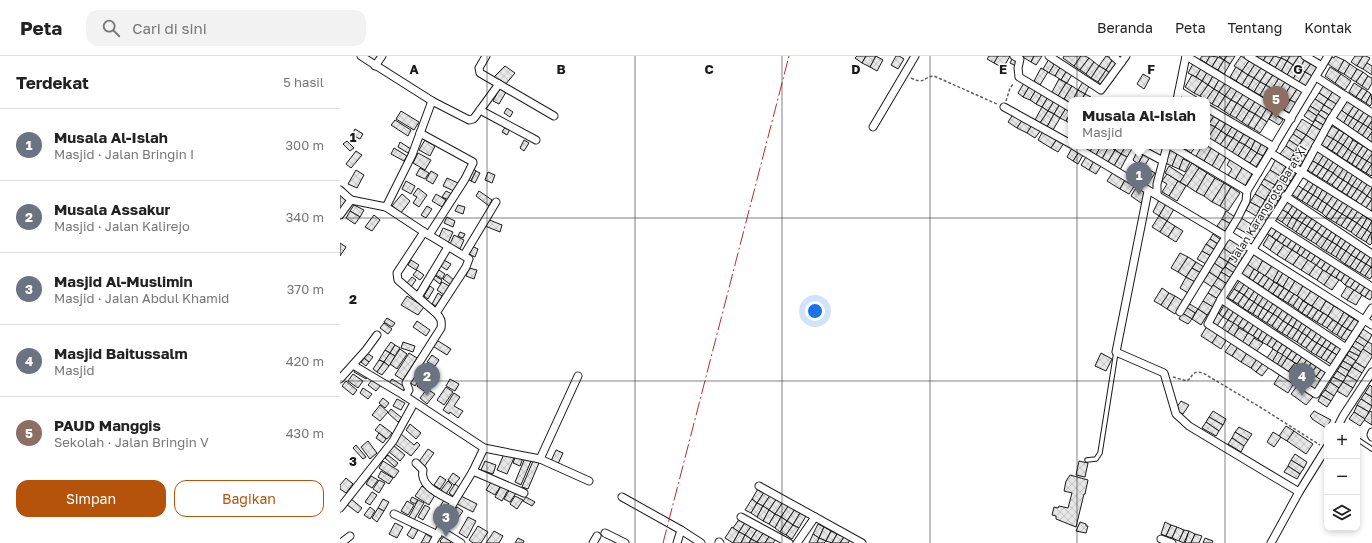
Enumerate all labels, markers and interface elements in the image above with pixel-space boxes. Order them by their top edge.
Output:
search box [86,10,366,46]
text: Peta [20,16,62,39]
icon: search [100,17,122,39]
text: Cari di sini [132,19,207,37]
text: Beranda [1097,19,1153,36]
text: Peta [1175,19,1206,36]
text: Tentang [1228,19,1282,36]
text: Kontak [1304,19,1352,36]
text: A [409,61,419,77]
text: B [556,61,566,77]
text: C [704,61,714,77]
text: D [851,61,861,77]
text: E [999,61,1007,77]
text: F [1147,61,1155,77]
text: G [1293,61,1303,77]
text: Terdekat [16,72,89,93]
text: 5 hasil [283,74,324,90]
pin: 5 [1263,86,1289,119]
popup [1068,97,1210,149]
text: Musala Al-Islah [1082,106,1196,124]
text: Masjid [1082,124,1122,140]
text: Musala Al-Islah [54,128,168,146]
text: 1 [350,129,357,145]
text: 1 [26,137,32,153]
text: 300 m [286,137,324,153]
street label: Jalan Karangroto Barat XI [1226,143,1309,265]
text: Masjid · Jalan Bringin I [54,146,194,162]
pin: 1 [1126,162,1152,195]
text: Musala Assakur [54,200,170,218]
text: 2 [25,209,33,225]
text: 340 m [286,209,324,225]
text: Masjid · Jalan Kalirejo [54,218,190,234]
text: Masjid Al-Muslimin [54,272,192,290]
text: 3 [25,281,33,297]
text: 370 m [287,281,324,297]
text: Masjid · Jalan Abdul Khamid [54,290,229,306]
text: 2 [349,291,357,307]
your location [805,301,825,321]
text: Masjid Baitussalm [54,344,188,362]
text: 4 [25,353,33,369]
text: 420 m [286,353,324,369]
text: Masjid [54,362,94,378]
pin: 2 [414,363,440,396]
pin: 4 [1289,363,1315,396]
text: PAUD Manggis [54,416,161,434]
map controls [1324,423,1360,531]
button: + [1324,423,1360,459]
text: 5 [25,425,33,441]
text: 430 m [286,425,324,441]
text: Sekolah · Jalan Bringin V [54,434,209,450]
text: 3 [349,453,357,469]
button: − [1324,459,1360,495]
button: Simpan [16,480,166,517]
button: Bagikan [174,480,324,517]
button: layers [1324,495,1360,531]
pin: 3 [433,504,459,537]

